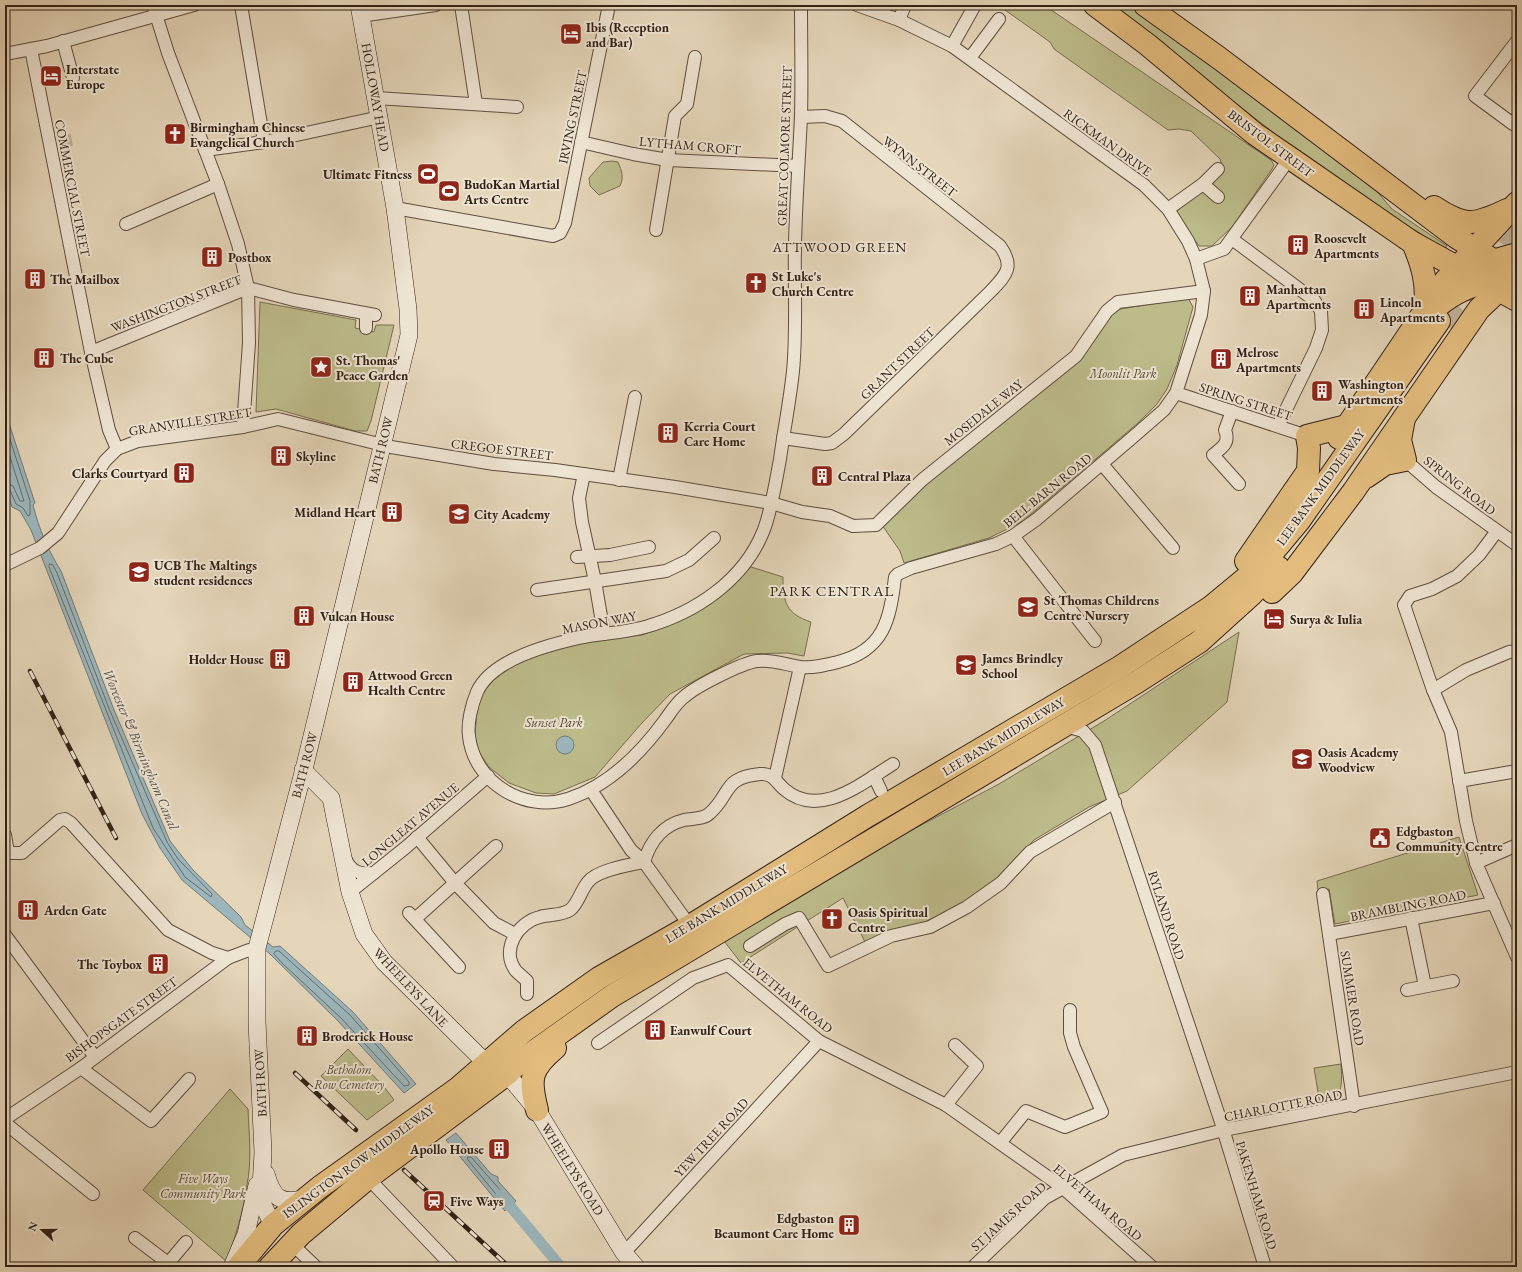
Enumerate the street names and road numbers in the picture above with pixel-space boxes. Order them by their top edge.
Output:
street label: HOLLOWAY HEAD [358,41,393,153]
street label: GREAT COLMORE STREET [773,65,796,226]
street label: IRVING STREET [554,69,591,165]
street label: RICKMAN DRIVE [1060,105,1155,180]
street label: BRISTOL STREET [1224,106,1317,181]
street label: COMMERCIAL STREET [51,118,94,258]
street label: WYNN STREET [879,132,961,201]
street label: LYTHAM CROFT [638,133,742,158]
street label: WASHINGTON STREET [108,271,244,336]
street label: GRANT STREET [856,323,938,403]
street label: MOSEDALE WAY [940,374,1027,449]
street label: SPRING STREET [1197,378,1295,425]
street label: GRANVILLE STREET [127,403,253,440]
street label: BATH ROW [364,414,397,485]
street label: LEE BANK MIDDLEWAY [1272,425,1369,549]
street label: CREGOE STREET [450,435,554,464]
street label: BELL BARN ROAD [1000,449,1095,531]
street label: SPRING ROAD [1420,452,1499,519]
street label: MASON WAY [561,607,639,638]
street label: LEE BANK MIDDLEWAY [939,692,1069,780]
street label: BATH ROW [287,729,322,800]
street label: LONGLEAT AVENUE [358,779,462,870]
street label: LEE BANK MIDDLEWAY [662,859,792,947]
street label: RYLAND ROAD [1144,868,1189,962]
street label: BRAMBLING ROAD [1349,886,1468,925]
street label: WHEELEYS LANE [369,944,452,1031]
street label: SUMMER ROAD [1337,949,1368,1047]
street label: ELVETHAM ROAD [739,954,836,1037]
street label: BISHOPSGATE STREET [62,973,181,1066]
street label: BATH ROW [250,1048,271,1117]
street label: CHARLOTTE ROAD [1222,1086,1344,1125]
street label: YEW TREE ROAD [670,1094,753,1181]
street label: ISLINGTON ROW MIDDLEWAY [279,1100,439,1222]
street label: WHEELEYS ROAD [537,1120,608,1219]
street label: PAKENHAM ROAD [1232,1139,1281,1252]
street label: ELVETHAM ROAD [1050,1160,1146,1245]
street label: ST JAMES ROAD [967,1178,1050,1255]

